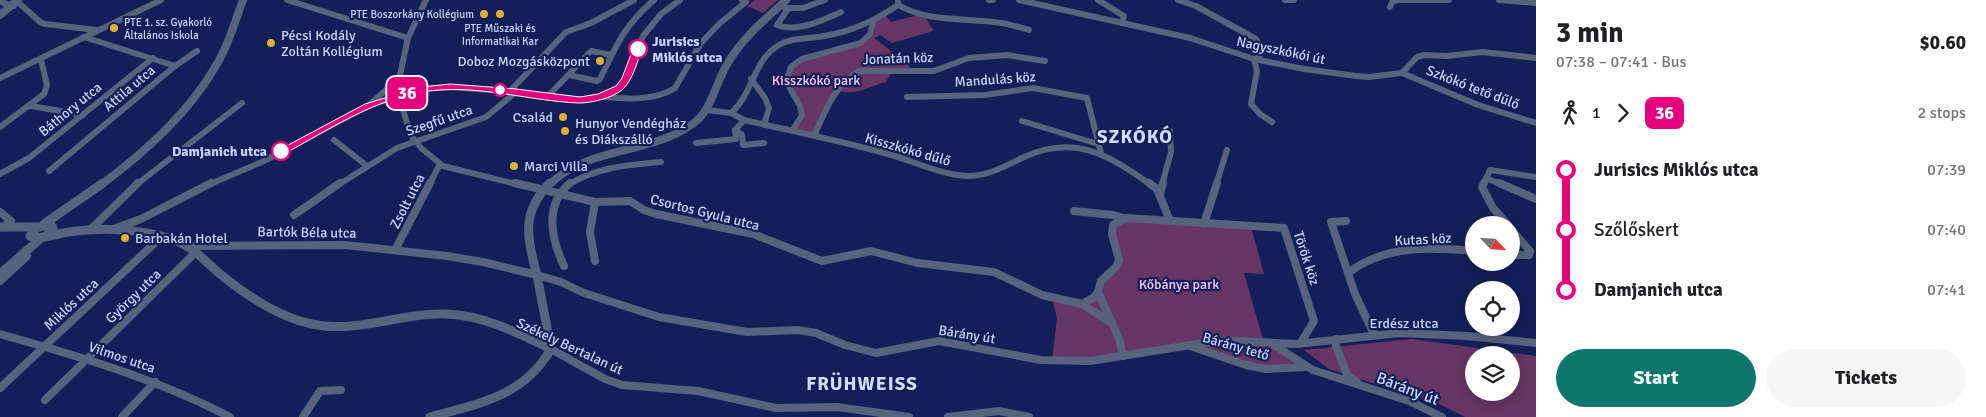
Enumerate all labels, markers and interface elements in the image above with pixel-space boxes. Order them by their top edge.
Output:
place label: PTE Boszorkány Kollégium [350,8,474,21]
marker: PTE Boszorkány Kollégium [478,8,490,20]
marker: PTE Műszaki és Informatikai Kar [494,8,506,20]
place label: PTE 1. sz. Gyakorló Általános Iskola [124,16,212,42]
text: 3 min [1556,16,1624,50]
marker: PTE 1. sz. Gyakorló Általános Iskola [108,22,120,34]
place label: PTE Műszaki és Informatikai Kar [462,22,538,48]
place label: Pécsi Kodály Zoltán Kollégium [281,27,383,60]
text: $0.60 [1920,31,1966,55]
place label: Jurisics Miklós utca [652,33,723,66]
street label: Nagyszkókói út [1235,33,1327,68]
marker: Pécsi Kodály Zoltán Kollégium [265,37,277,49]
marker: Jurisics Miklós utca [628,39,648,59]
street label: Jonatán köz [862,49,934,68]
text: 07:38 – 07:41 · Bus [1556,52,1687,72]
place label: Doboz Mozgásközpont [457,53,590,70]
marker: Doboz Mozgásközpont [594,55,606,67]
street label: Attila utca [100,62,159,115]
street label: Szkókó tető dűlő [1424,62,1522,113]
street label: Mandulás köz [954,68,1036,91]
park label: Kisszkókó park [772,72,860,89]
line badge: 36 [384,77,430,109]
street label: Báthory utca [35,79,105,140]
text: 36 [397,82,417,104]
unlabelled marker [493,83,507,97]
icon: walk [1556,99,1584,127]
icon: forward [1609,99,1637,127]
street label: Szegfű utca [403,101,475,140]
text: 36 [1655,102,1674,124]
text: 1 [1592,103,1601,123]
text: 2 stops [1918,103,1966,123]
place label: Család [513,109,553,126]
marker: Család [557,111,569,123]
place label: Hunyor Vendégház és Diákszálló [575,115,686,148]
marker: Hunyor Vendégház és Diákszálló [559,125,571,137]
district label: SZKÓKÓ [1097,125,1173,149]
street label: Kisszkókó dűlő [863,129,953,170]
marker: Damjanich utca [271,141,291,161]
place label: Damjanich utca [172,143,267,160]
place label: Marci Villa [524,158,588,175]
text: Jurisics Miklós utca [1594,158,1758,182]
marker: Marci Villa [508,160,520,172]
text: 07:39 [1927,160,1966,180]
street label: Zsolt utca [386,171,428,231]
street label: Csortos Gyula utca [648,191,761,234]
north arrow [1465,216,1520,271]
map controls [1465,216,1520,401]
text: Szőlőskert [1594,218,1679,242]
text: 07:40 [1927,220,1966,240]
street label: Bartók Béla utca [257,223,357,242]
street label: Török köz [1290,229,1323,287]
place label: Barbakán Hotel [135,230,228,247]
street label: Kutas köz [1394,230,1452,249]
marker: Barbakán Hotel [119,232,131,244]
street label: György utca [102,266,165,327]
street label: Miklós utca [40,275,102,334]
park label: Kőbánya park [1139,276,1219,293]
text: Damjanich utca [1594,278,1723,302]
text: 07:41 [1927,280,1966,300]
button: locate [1465,281,1520,336]
street label: Székely Bertalan út [514,314,626,379]
street label: Erdész utca [1370,315,1438,332]
street label: Bárány út [937,322,997,347]
street label: Bárány tető [1201,329,1271,364]
street label: Vilmos utca [86,338,158,377]
button: layers [1465,346,1520,401]
button: Start [1556,349,1756,407]
button: Tickets [1766,349,1966,407]
street label: Bárány út [1373,368,1442,410]
district label: FRÜHWEISS [806,372,918,396]

